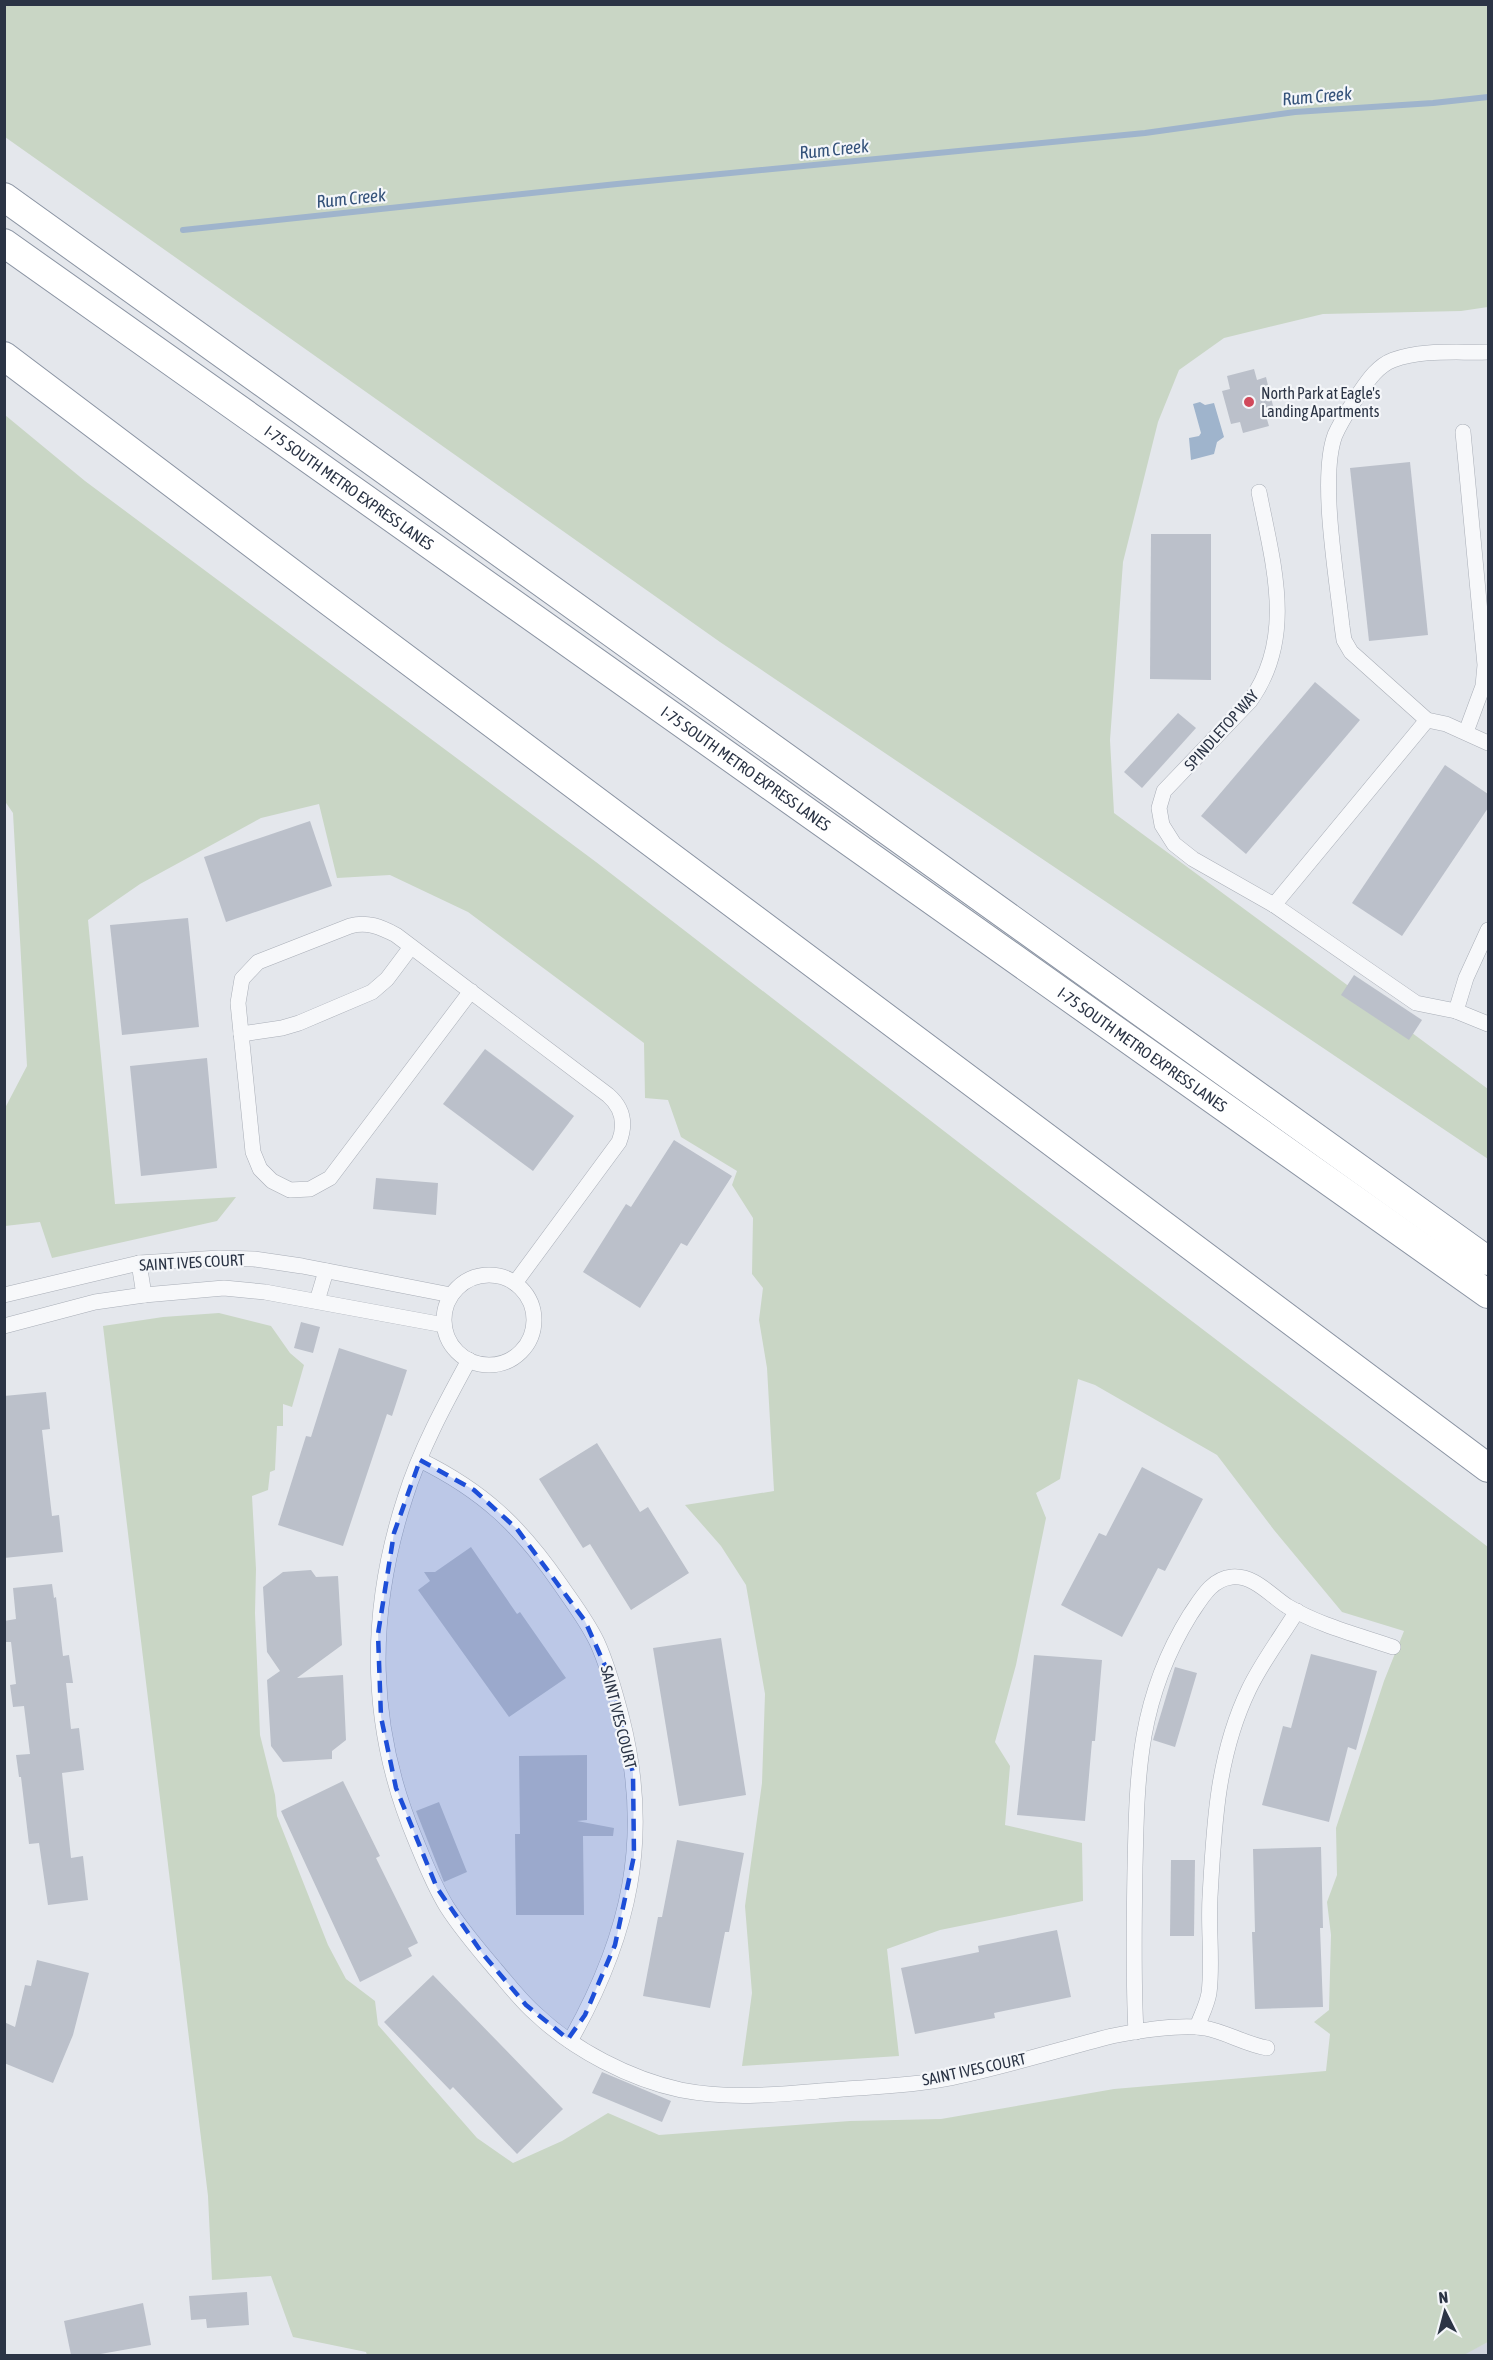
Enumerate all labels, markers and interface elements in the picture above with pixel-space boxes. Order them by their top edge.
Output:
water label: Rum Creek [1281,82,1354,110]
water label: Rum Creek [798,135,871,163]
water label: Rum Creek [315,184,388,212]
place label: North Park at Eagle's Landing Apartments [1261,384,1381,421]
marker: North Park at Eagle's Landing Apartments [1242,395,1256,409]
street label: I-75 SOUTH METRO EXPRESS LANES [261,421,437,554]
street label: SPINDLETOP WAY [1180,686,1262,774]
street label: I-75 SOUTH METRO EXPRESS LANES [658,702,834,834]
street label: I-75 SOUTH METRO EXPRESS LANES [1054,983,1231,1115]
street label: SAINT IVES COURT [139,1250,245,1274]
street label: SAINT IVES COURT [597,1664,641,1770]
street label: SAINT IVES COURT [920,2049,1028,2089]
north arrow [1415,2282,1475,2342]
text: N [1438,2288,1449,2307]

